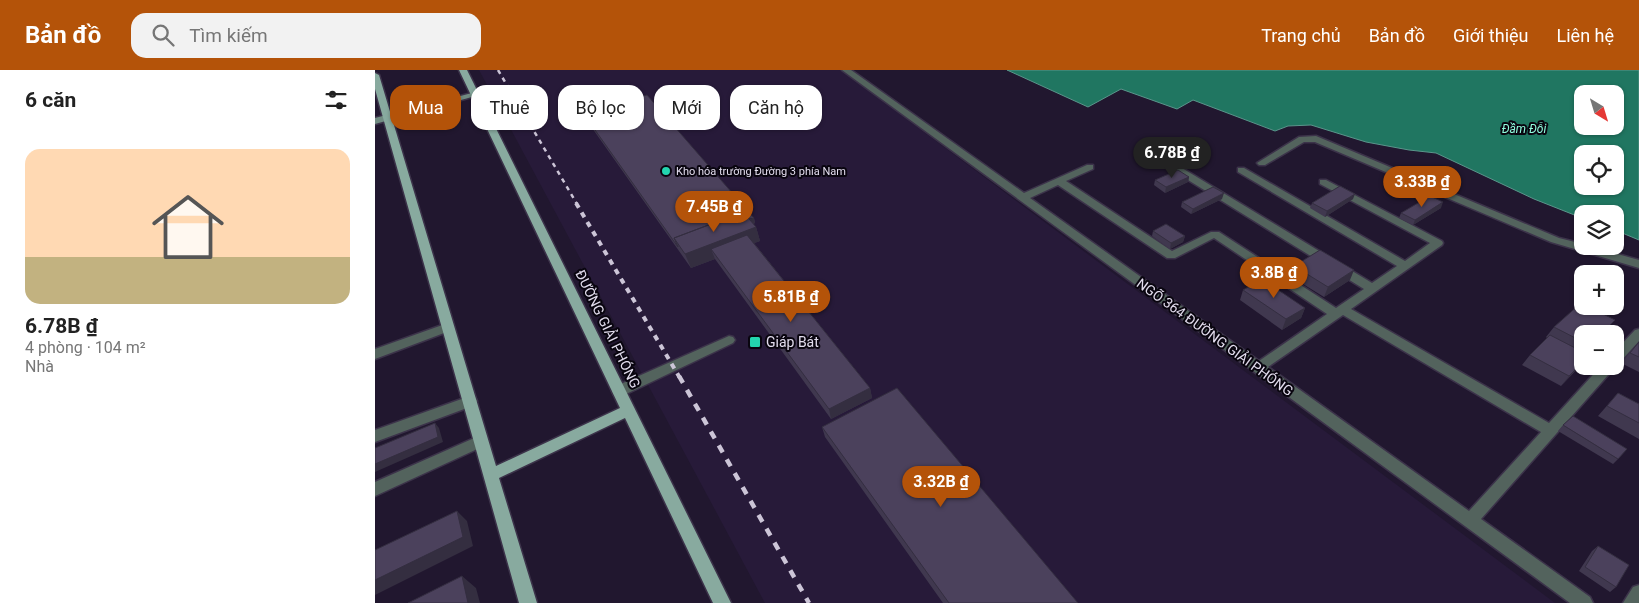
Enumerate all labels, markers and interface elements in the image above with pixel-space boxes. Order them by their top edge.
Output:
search box [131,13,481,58]
text: Bản đồ [25,21,101,49]
icon: search [149,21,177,49]
text: Tìm kiếm [189,24,268,47]
text: Trang chủ [1261,25,1341,46]
text: Bản đồ [1369,25,1425,46]
text: Giới thiệu [1453,25,1529,46]
text: Liên hệ [1557,25,1614,46]
chip: Mua [390,85,461,130]
chip: Thuê [471,85,548,130]
chip: Bộ lọc [558,85,644,130]
chip: Mới [654,85,720,130]
chip: Căn hộ [730,85,822,130]
north arrow [1574,85,1624,135]
map controls [1574,85,1624,375]
icon: filters [322,86,350,114]
text: 6 căn [25,88,76,112]
water label: Đầm Đỗi [1502,122,1546,136]
pin: 6.78B ₫ [1126,136,1218,179]
text: 6.78B ₫ [1144,143,1200,162]
button: locate [1574,145,1624,195]
marker: Kho hóa trường Đường 3 phía Nam [660,165,672,177]
place label: Kho hóa trường Đường 3 phía Nam [676,165,846,178]
pin: 3.33B ₫ [1376,166,1468,208]
text: 3.33B ₫ [1394,172,1450,191]
icon: home [143,182,233,272]
pin: 7.45B ₫ [668,190,760,233]
text: 7.45B ₫ [686,197,742,216]
button: layers [1574,205,1624,255]
pin: 3.8B ₫ [1233,256,1315,299]
text: 3.8B ₫ [1251,263,1297,282]
button: + [1574,265,1624,315]
street label: ĐƯỜNG GIẢI PHÓNG [572,267,644,391]
street label: NGÕ 364 ĐƯỜNG GIẢI PHÓNG [1134,274,1297,399]
pin: 5.81B ₫ [745,280,837,323]
text: 5.81B ₫ [763,287,819,306]
text: 6.78B ₫ [25,314,98,338]
button: − [1574,325,1624,375]
place label: Giáp Bát [766,334,819,350]
marker: Giáp Bát [748,335,762,349]
text: 4 phòng · 104 m² [25,338,146,357]
text: Nhà [25,357,54,376]
pin: 3.32B ₫ [895,466,987,508]
text: 3.32B ₫ [913,472,969,491]

